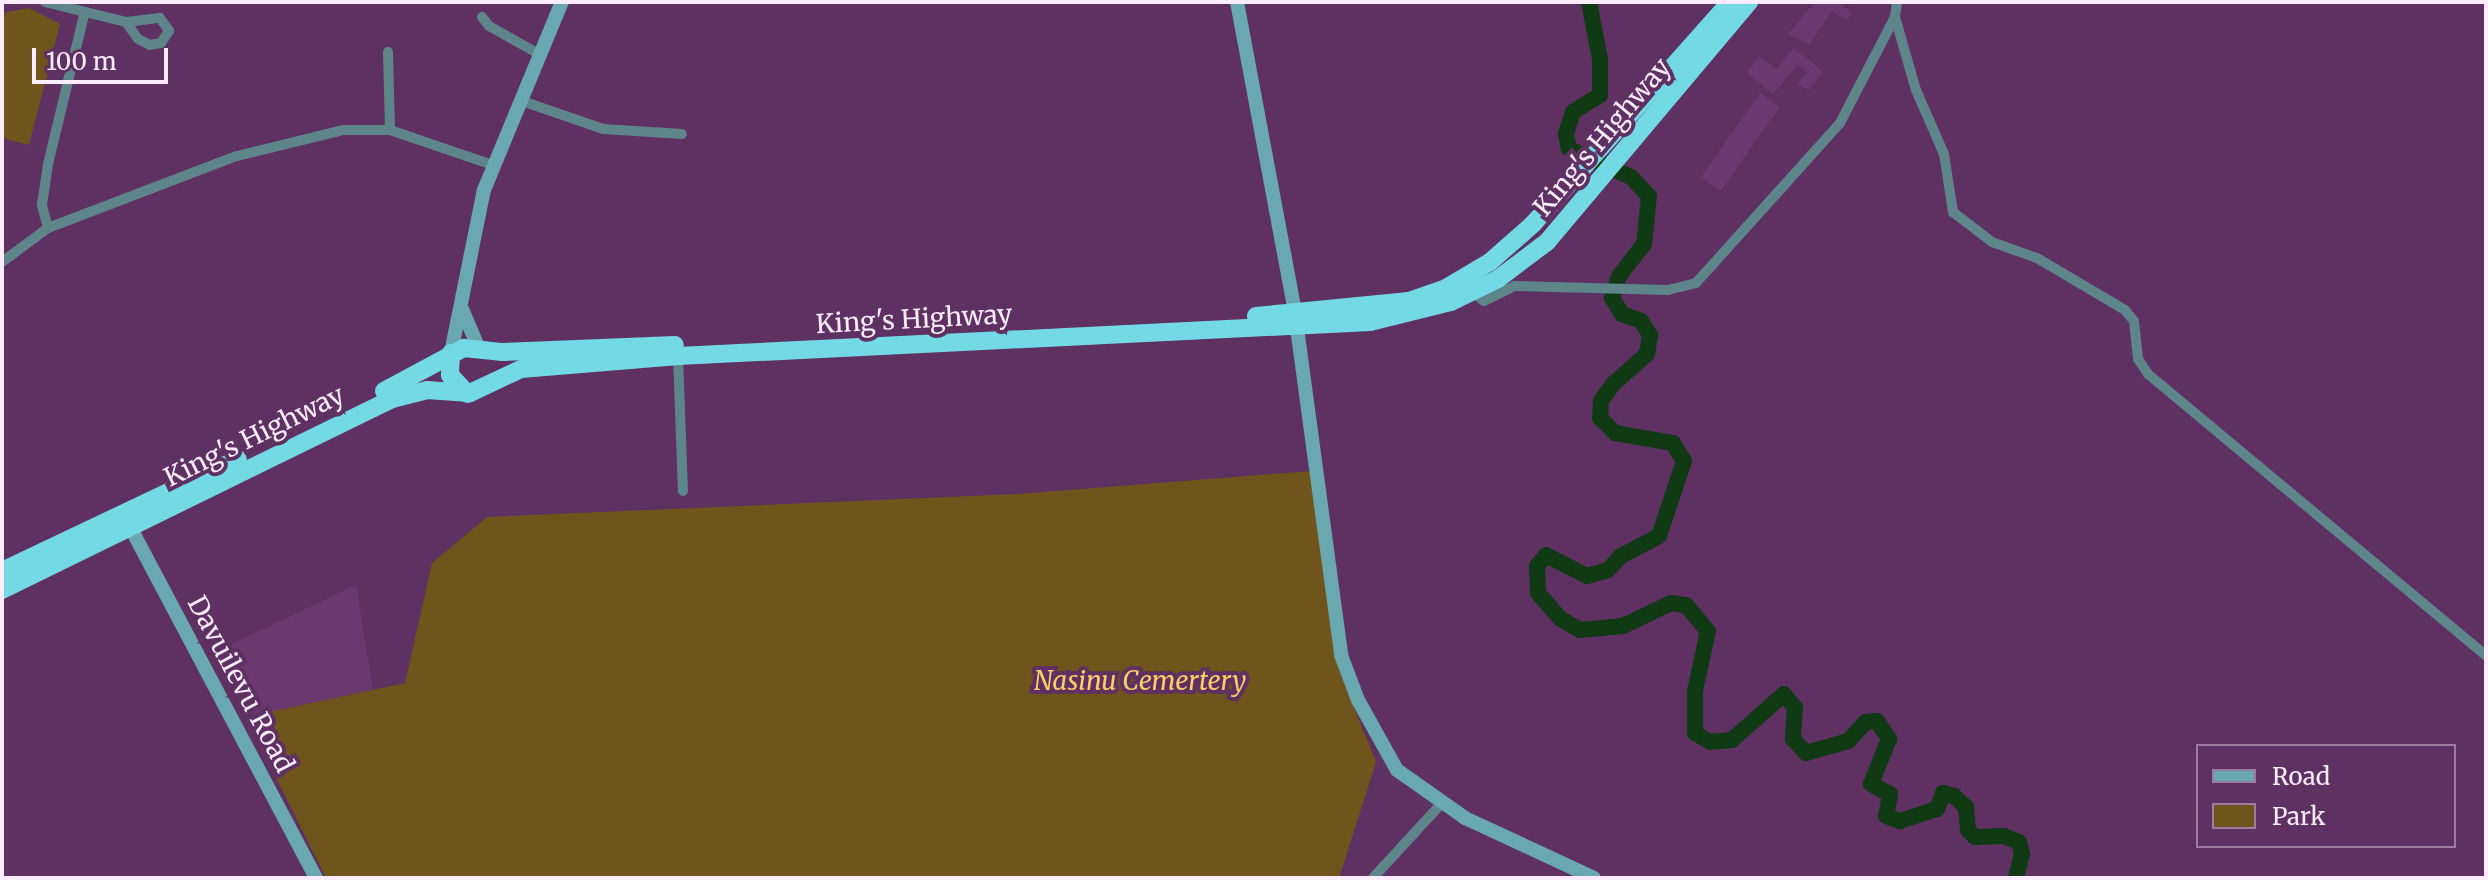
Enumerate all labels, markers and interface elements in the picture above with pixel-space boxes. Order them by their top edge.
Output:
scale bar [36,32,172,82]
text: 100 m [46,46,116,77]
street label: King's Highway [1527,52,1677,222]
street label: King's Highway [815,298,1013,340]
street label: King's Highway [159,379,349,493]
street label: Davuilevu Road [181,590,301,778]
park label: Nasinu Cemertery [1034,665,1246,697]
legend [2196,744,2456,848]
text: Road [2272,761,2330,792]
text: Park [2272,801,2325,832]

